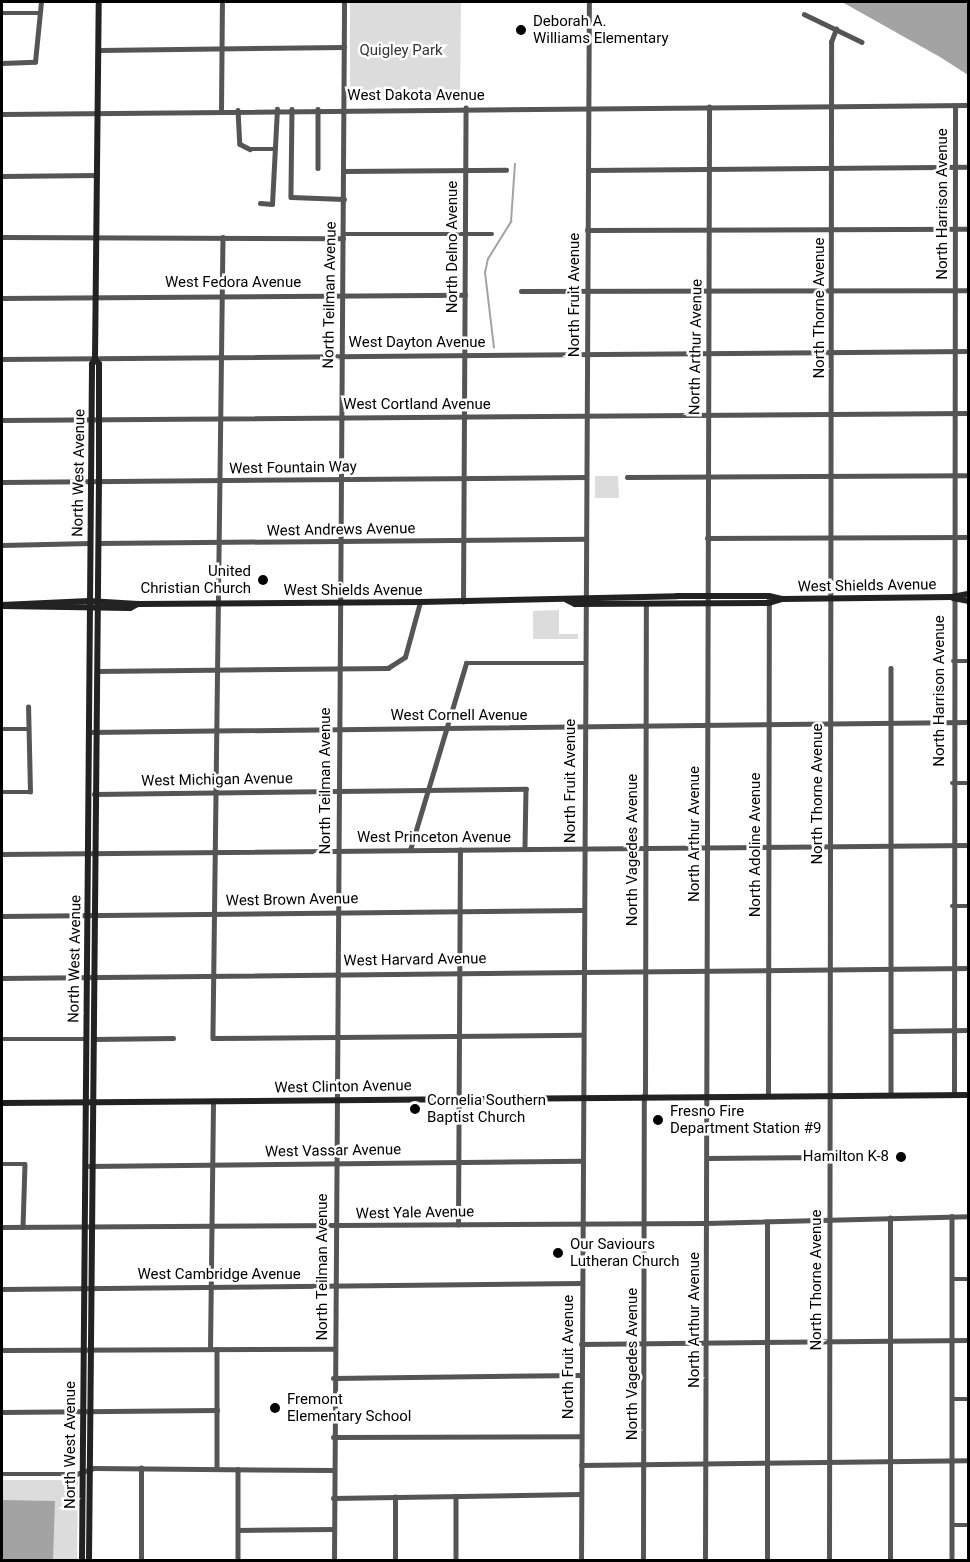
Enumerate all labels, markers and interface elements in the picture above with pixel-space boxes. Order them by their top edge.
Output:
place label: Deborah A. Williams Elementary [533,12,669,47]
marker: Deborah A. Williams Elementary [514,23,528,37]
park label: Quigley Park [359,42,443,60]
street label: West Dakota Avenue [347,87,485,105]
street label: North Harrison Avenue [934,128,952,280]
street label: North Delno Avenue [444,181,462,313]
street label: North Teilman Avenue [320,221,340,369]
street label: North Fruit Avenue [566,233,584,357]
street label: North Thorne Avenue [811,237,829,379]
street label: West Fedora Avenue [165,274,301,292]
street label: North Arthur Avenue [686,279,706,415]
street label: West Dayton Avenue [349,334,485,352]
street label: West Cortland Avenue [343,396,491,414]
street label: North West Avenue [69,409,89,537]
street label: West Fountain Way [229,458,357,478]
street label: West Andrews Avenue [267,520,415,540]
place label: United Christian Church [140,562,251,597]
marker: United Christian Church [256,573,270,587]
street label: West Shields Avenue [797,576,937,596]
street label: West Shields Avenue [284,582,422,600]
street label: North Harrison Avenue [931,615,949,767]
street label: North Teilman Avenue [317,707,335,855]
street label: West Cornell Avenue [390,707,528,725]
street label: North Fruit Avenue [562,719,580,843]
street label: North Thorne Avenue [809,723,827,865]
street label: North Arthur Avenue [686,766,704,902]
street label: West Michigan Avenue [141,770,293,790]
street label: North Adoline Avenue [747,773,765,917]
street label: North Vagedes Avenue [624,774,642,926]
street label: West Princeton Avenue [357,829,511,847]
street label: West Brown Avenue [226,890,358,910]
street label: North West Avenue [65,895,85,1023]
street label: West Harvard Avenue [343,950,487,970]
street label: West Clinton Avenue [274,1077,412,1097]
place label: Cornelia Southern Baptist Church [427,1091,546,1126]
marker: Cornelia Southern Baptist Church [408,1102,422,1116]
place label: Fresno Fire Department Station #9 [670,1102,822,1137]
marker: Fresno Fire Department Station #9 [651,1113,665,1127]
street label: West Vassar Avenue [265,1141,401,1161]
place label: Hamilton K-8 [803,1148,889,1166]
marker: Hamilton K-8 [894,1150,908,1164]
street label: North Teilman Avenue [314,1193,332,1341]
street label: West Yale Avenue [356,1203,474,1223]
street label: North Thorne Avenue [808,1209,826,1351]
place label: Our Saviours Lutheran Church [570,1235,679,1270]
marker: Our Saviours Lutheran Church [551,1246,565,1260]
street label: North Arthur Avenue [686,1252,704,1388]
street label: West Cambridge Avenue [137,1266,301,1284]
street label: North Vagedes Avenue [624,1288,642,1440]
street label: North Fruit Avenue [560,1295,578,1419]
street label: North West Avenue [62,1381,80,1509]
place label: Fremont Elementary School [287,1390,411,1425]
marker: Fremont Elementary School [268,1401,282,1415]

